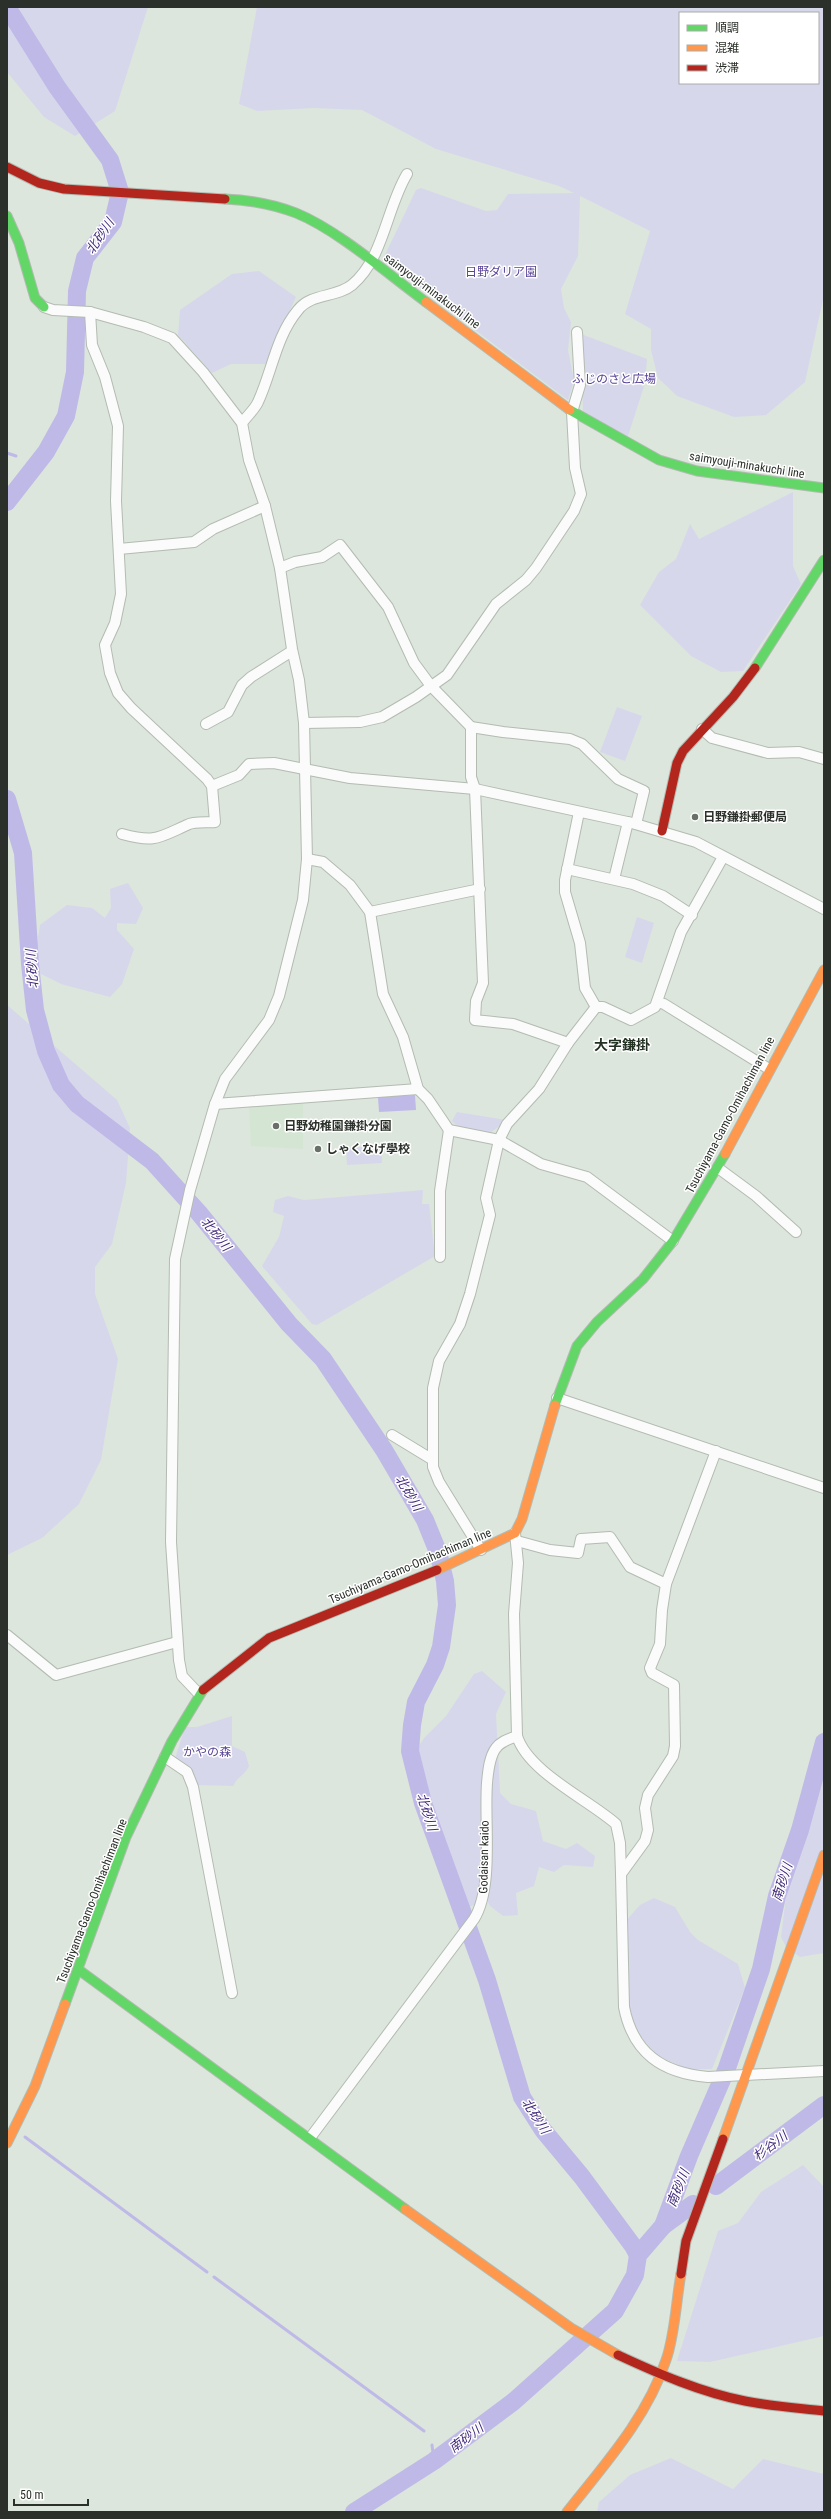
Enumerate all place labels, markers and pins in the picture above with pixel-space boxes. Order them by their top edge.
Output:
place label: 日野鎌掛郵便局 [703,810,787,824]
marker: 日野鎌掛郵便局 [690,812,700,822]
place label: 日野幼稚園鎌掛分園 [284,1119,392,1133]
marker: 日野幼稚園鎌掛分園 [271,1121,281,1131]
place label: しゃくなげ學校 [326,1142,410,1156]
marker: しゃくなげ學校 [313,1144,323,1154]

